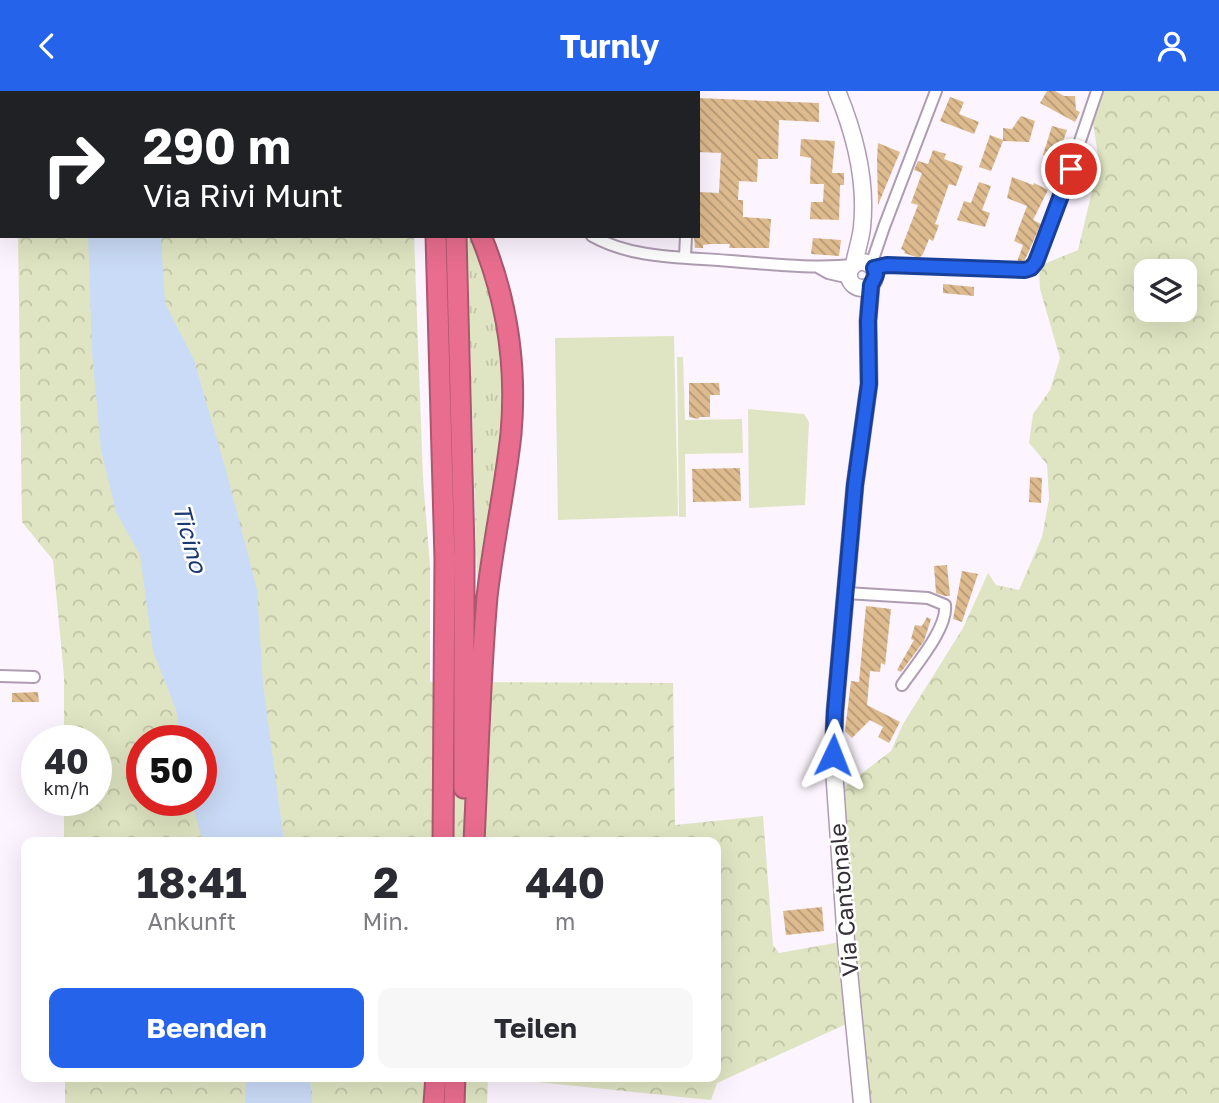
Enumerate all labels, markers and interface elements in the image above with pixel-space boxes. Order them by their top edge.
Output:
icon: back [28,27,66,65]
text: Turnly [560,27,659,65]
icon: person [1153,27,1191,65]
text: 290 m [143,116,291,175]
icon: right [28,119,119,210]
pin [1041,139,1101,199]
icon: arrive [1052,150,1090,188]
text: Via Rivi Munt [143,176,343,214]
map controls [1134,259,1197,322]
button: layers [1134,259,1197,322]
water label: Ticino [168,500,214,577]
position arrow [796,718,870,792]
speed limit sign: 50 [126,725,217,816]
text: 40 [44,740,89,782]
text: km/h [44,777,89,799]
street label: Via Cantonale [822,822,864,978]
text: 18:41 [137,857,247,907]
text: 2 [373,857,399,907]
text: 440 [525,857,605,907]
text: Ankunft [148,907,236,935]
text: Min. [363,907,410,935]
text: m [555,907,575,935]
button: Beenden [49,988,364,1068]
button: Teilen [378,988,693,1068]

